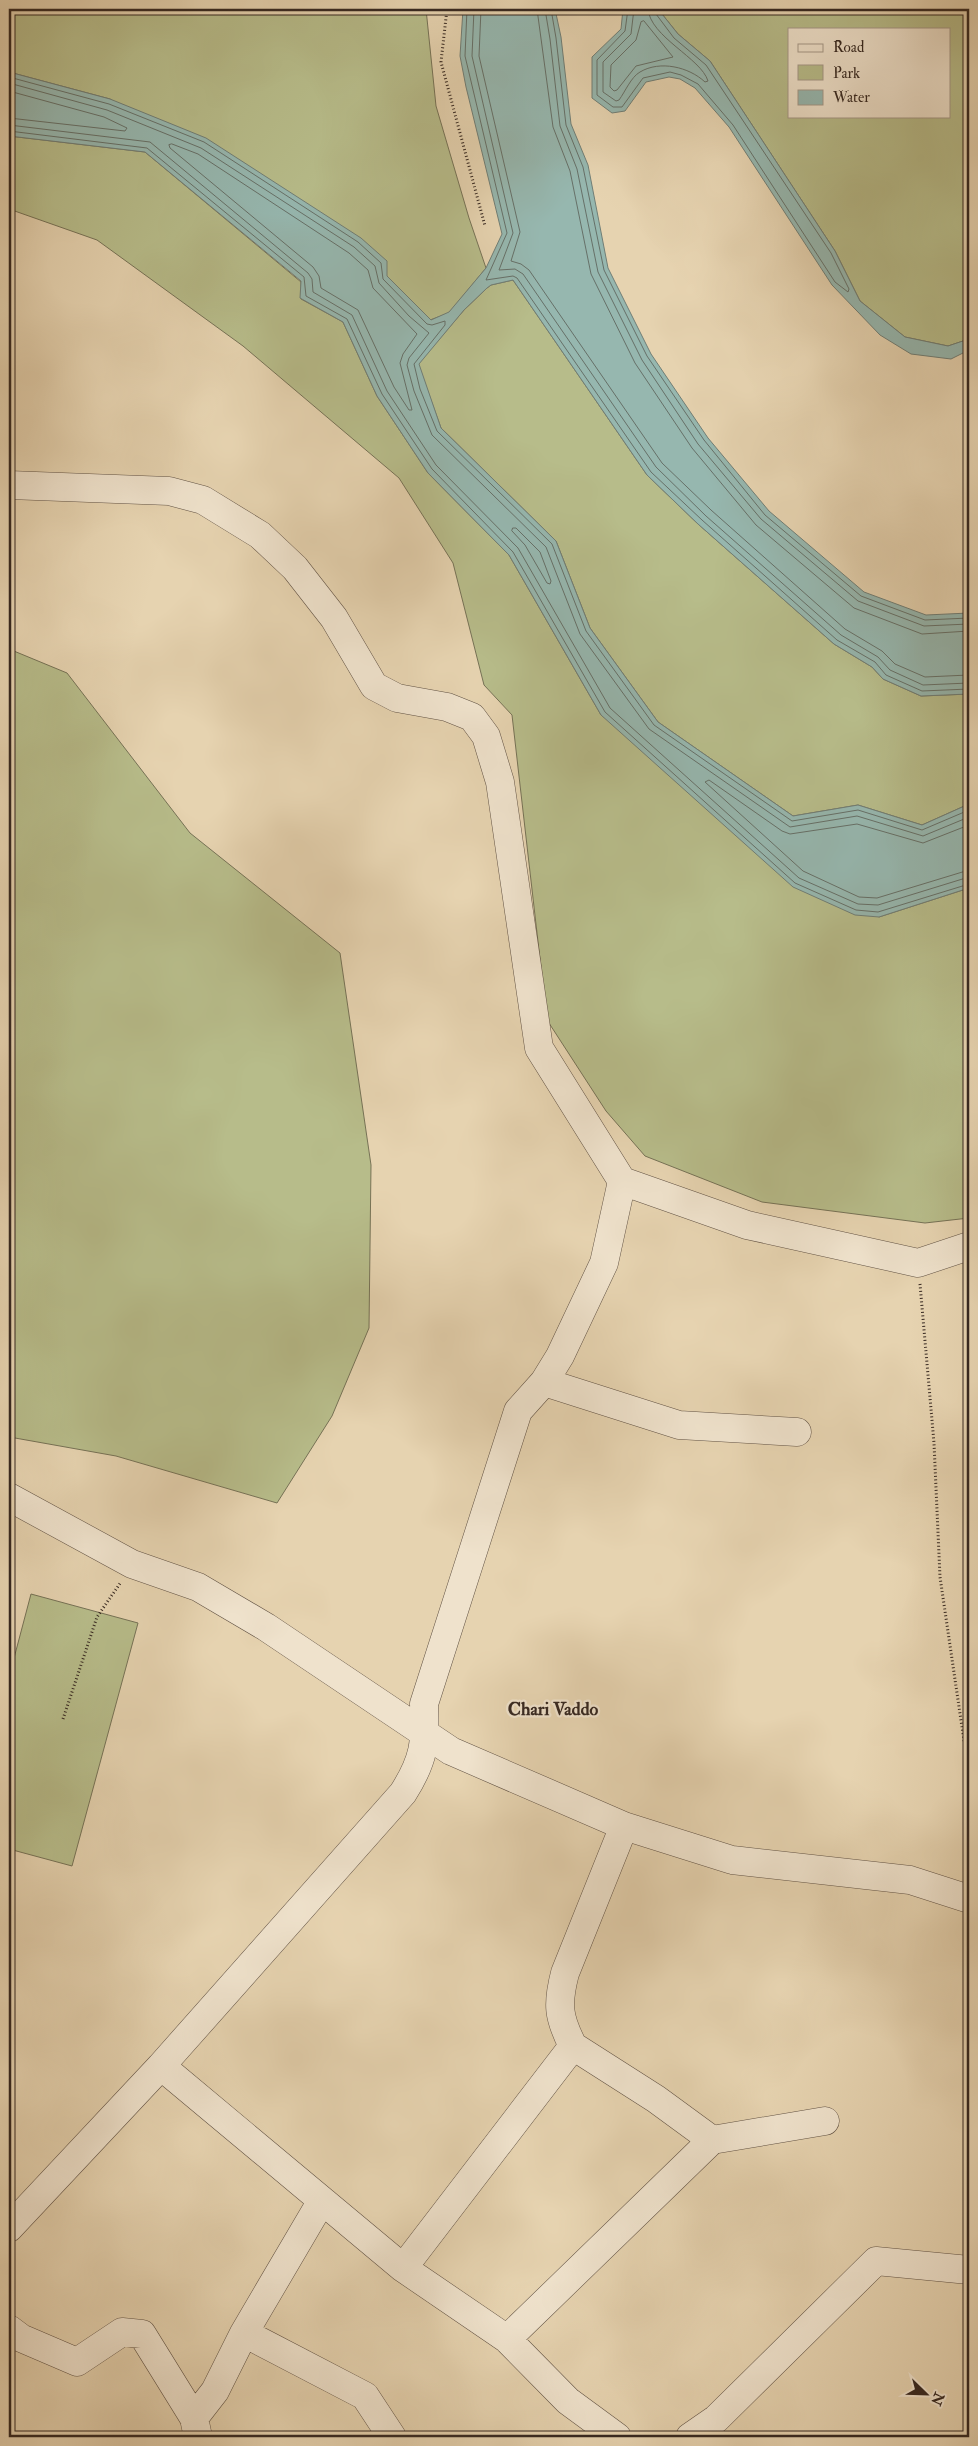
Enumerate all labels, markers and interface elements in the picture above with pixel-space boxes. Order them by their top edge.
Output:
legend [788,28,950,118]
text: Road [833,38,865,57]
text: Park [833,64,860,83]
text: Water [832,88,870,107]
district label: Chari Vaddo [508,1698,598,1721]
north arrow [900,2368,950,2418]
text: N [927,2389,948,2408]

